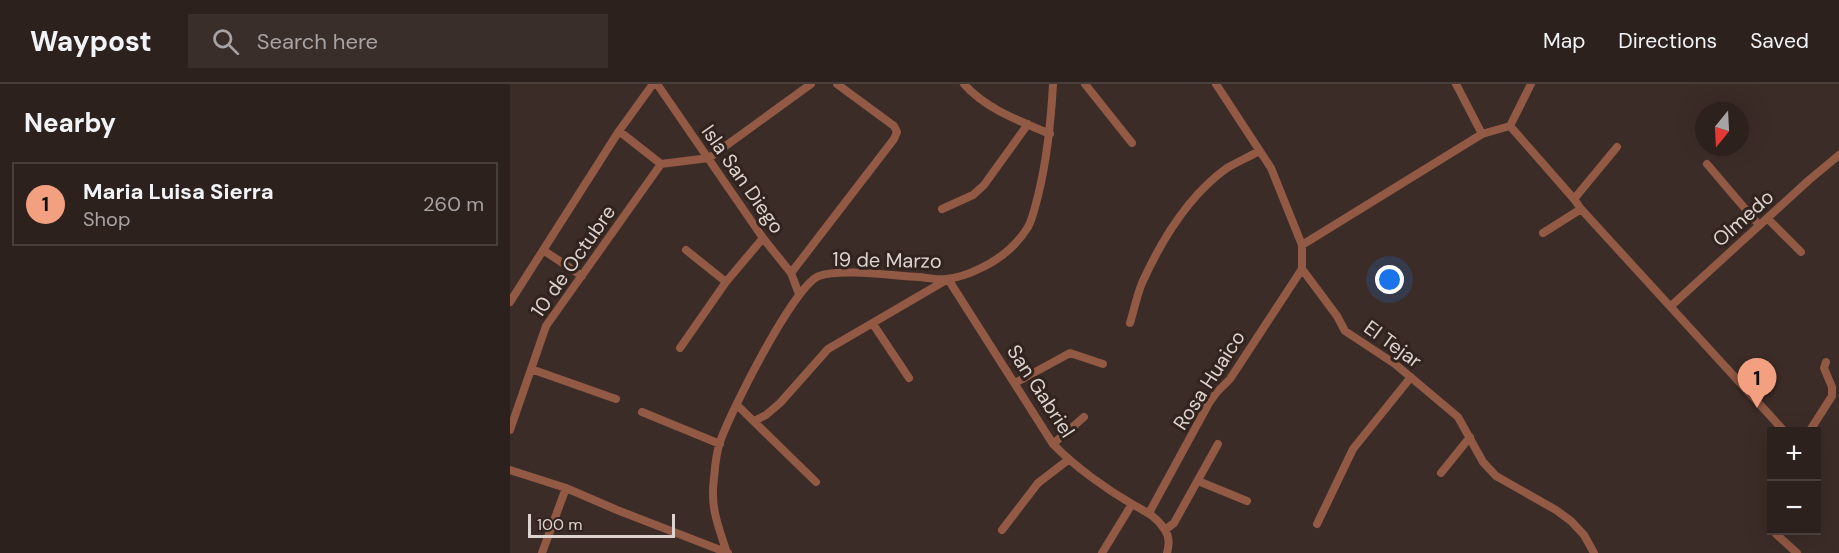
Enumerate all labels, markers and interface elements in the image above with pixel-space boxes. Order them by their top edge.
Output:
search box [188,14,608,68]
text: Waypost [30,23,152,60]
icon: search [209,25,242,58]
text: Search here [257,27,378,56]
text: Map [1543,27,1585,55]
text: Directions [1618,27,1717,55]
text: Saved [1750,27,1809,55]
north arrow [1695,102,1749,156]
text: Nearby [24,106,116,140]
street label: Isla San Diego [696,119,790,239]
text: Maria Luisa Sierra [83,177,274,206]
street label: Olmedo [1707,184,1779,252]
text: 1 [42,191,49,217]
text: 260 m [423,191,484,217]
street label: 10 de Octubre [525,200,621,322]
text: Shop [83,206,130,232]
street label: 19 de Marzo [832,246,942,274]
your location [1375,265,1404,294]
street label: El Tejar [1359,314,1427,374]
street label: Rosa Huaico [1167,325,1251,435]
street label: San Gabriel [1001,340,1081,442]
pin: 1 [1738,358,1776,408]
map controls [1767,427,1821,535]
button: + [1767,427,1821,481]
button: − [1767,481,1821,535]
scale bar [528,511,675,538]
text: 100 m [537,514,582,535]

